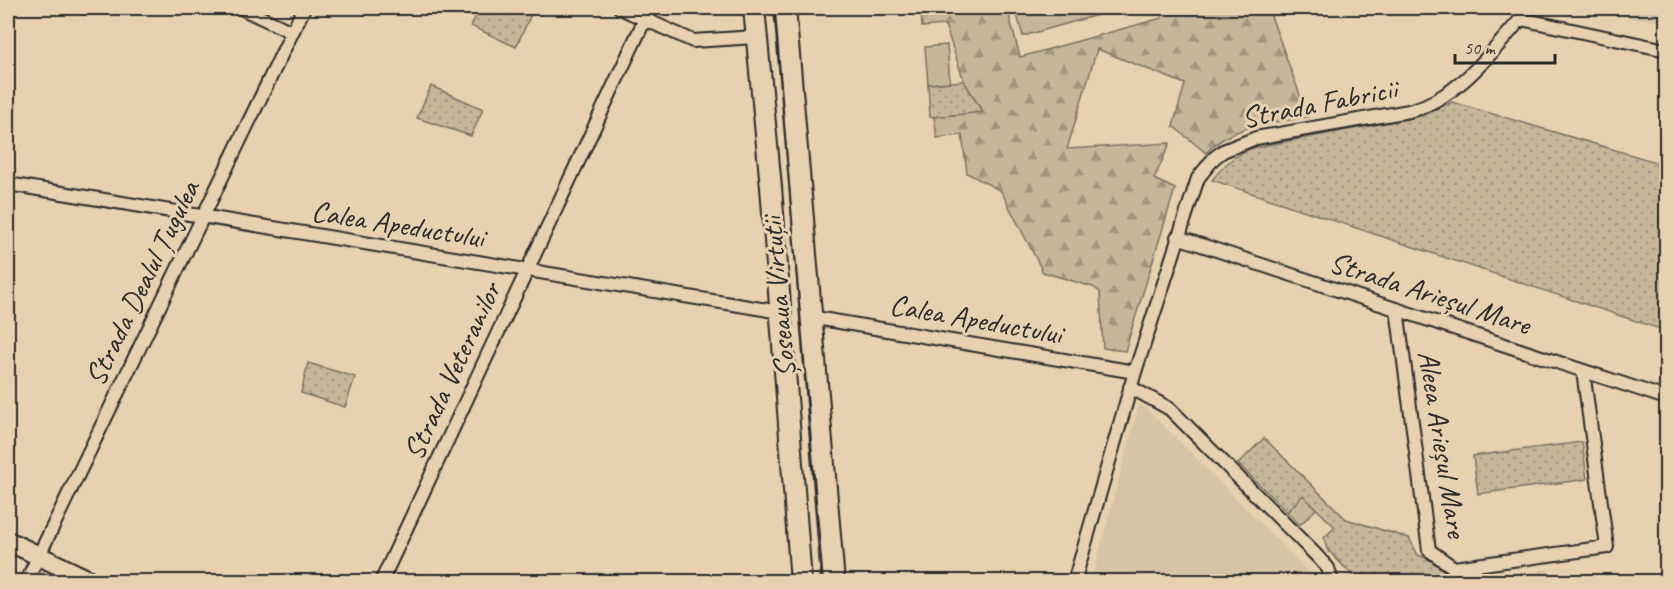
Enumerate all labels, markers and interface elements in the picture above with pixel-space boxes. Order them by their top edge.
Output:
scale bar [1455,27,1556,65]
text: 50 m [1464,37,1497,59]
street label: Strada Fabricii [1238,69,1403,137]
street label: Strada Dealul Țugulea [76,173,209,392]
street label: Calea Apeductului [309,192,490,257]
street label: Șoseaua Virtuții [752,212,804,379]
street label: Strada Arieșul Mare [1325,243,1537,344]
street label: Strada Veteranilor [394,274,511,466]
street label: Calea Apeductului [887,285,1068,353]
street label: Aleea Arieșul Mare [1409,348,1477,542]

